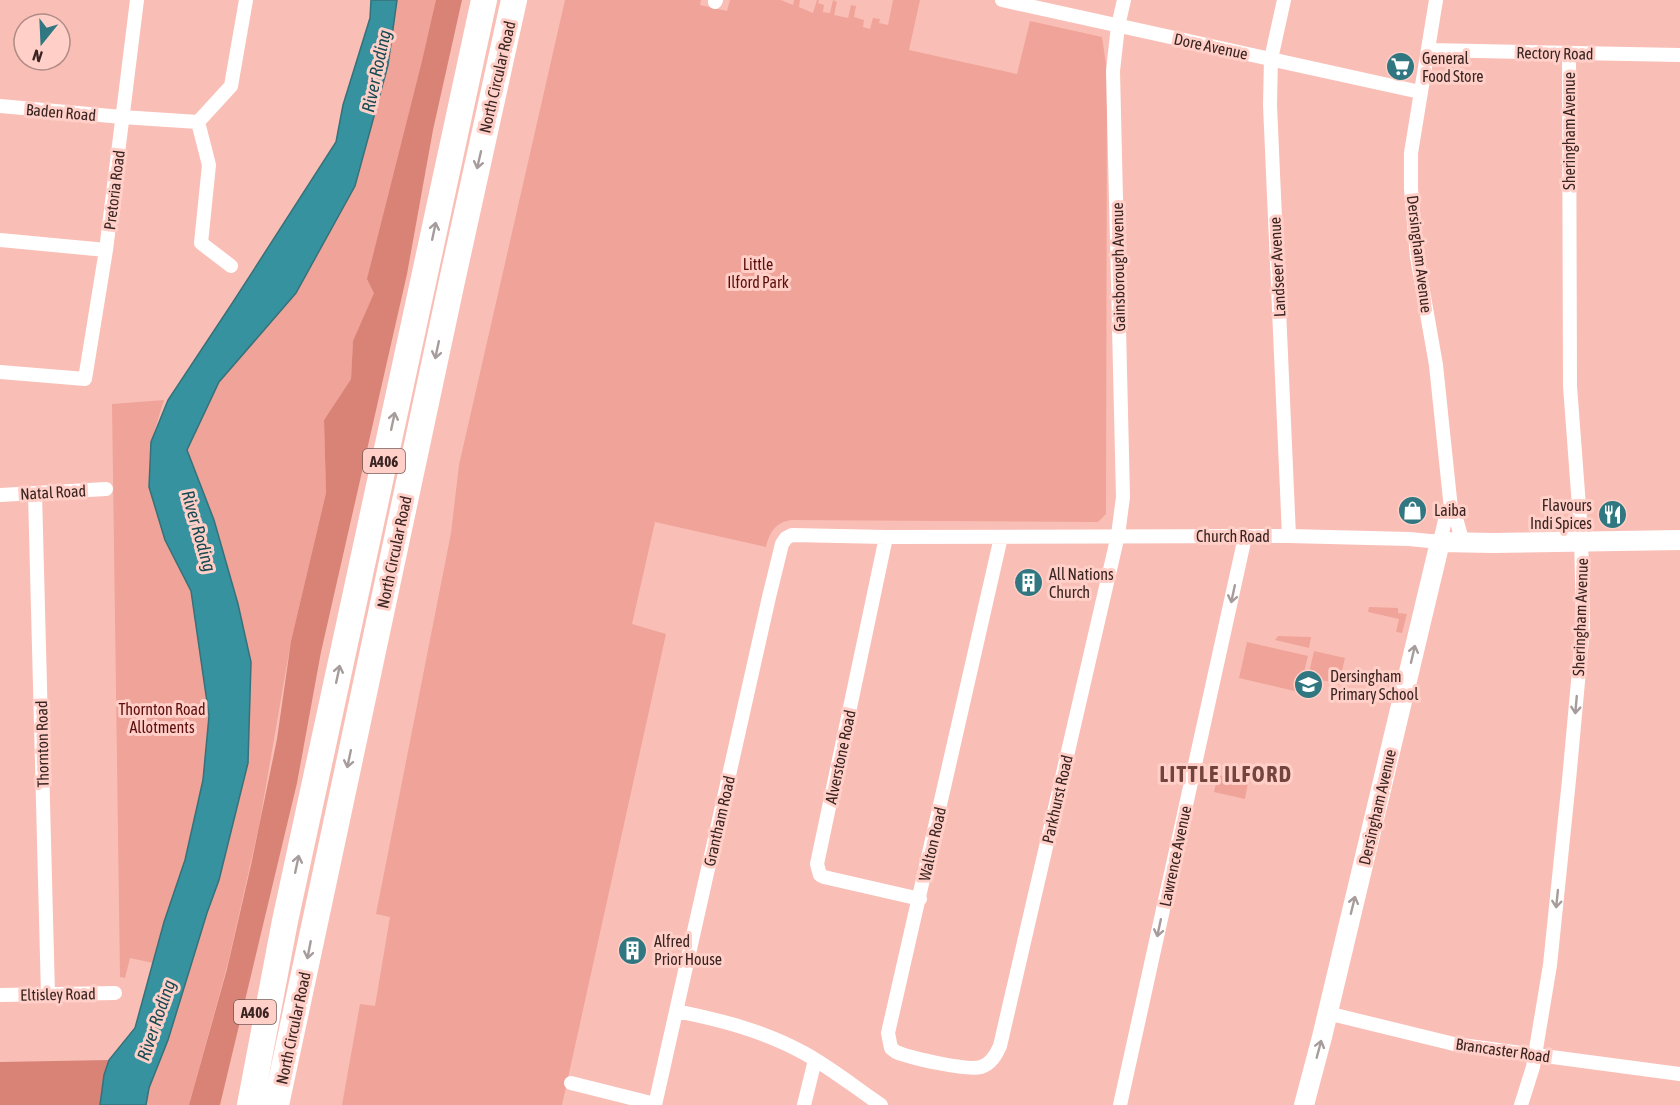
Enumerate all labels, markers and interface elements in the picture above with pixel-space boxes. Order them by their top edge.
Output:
north arrow [12,12,72,72]
street label: North Circular Road [475,19,519,135]
water label: River Roding [357,28,395,114]
street label: Dore Avenue [1172,29,1250,63]
street label: Rectory Road [1516,43,1594,64]
text: N [30,46,45,66]
place label: General Food Store [1422,49,1484,85]
supermarket icon: General Food Store [1385,51,1417,83]
street label: Sheringham Avenue [1560,72,1579,190]
street label: Baden Road [25,100,97,124]
street label: Pretoria Road [100,149,128,231]
one-way arrow [472,150,484,169]
street label: Dersingham Avenue [1403,194,1436,314]
street label: Gainsborough Avenue [1108,202,1129,332]
street label: Landseer Avenue [1265,216,1289,318]
one-way arrow [429,222,441,241]
park label: Little Ilford Park [727,255,789,291]
one-way arrow [431,340,442,359]
one-way arrow [388,412,399,432]
road number: A406 [363,449,405,473]
street label: Natal Road [20,481,86,503]
water label: River Roding [177,488,221,574]
street label: North Circular Road [373,494,415,610]
shop icon: Laiba [1397,494,1429,526]
place label: Flavours Indi Spices [1530,496,1592,533]
restaurant icon: Flavours Indi Spices [1597,498,1629,530]
place label: Laiba [1434,501,1466,519]
street label: Church Road [1196,527,1270,545]
street label: Sheringham Avenue [1569,558,1592,676]
place label: All Nations Church [1049,565,1114,601]
building icon: All Nations Church [1012,567,1044,599]
one-way arrow [1226,584,1238,603]
one-way arrow [1407,645,1419,664]
one-way arrow [333,664,345,683]
place label: Dersingham Primary School [1330,667,1419,704]
school or university icon: Dersingham Primary School [1293,669,1325,701]
one-way arrow [1570,695,1581,714]
street label: Thornton Road [32,700,52,788]
park label: Thornton Road Allotments [119,700,205,736]
street label: Alverstone Road [821,708,859,806]
street label: Dersingham Avenue [1355,747,1400,867]
one-way arrow [343,749,354,769]
street label: Parkhurst Road [1038,753,1076,845]
district label: LITTLE ILFORD [1160,761,1293,787]
street label: Grantham Road [700,774,738,868]
street label: Lawrence Avenue [1156,804,1194,908]
street label: Walton Road [915,805,949,883]
one-way arrow [292,855,303,874]
one-way arrow [1551,889,1562,909]
one-way arrow [1348,896,1360,915]
one-way arrow [1153,918,1164,937]
place label: Alfred Prior House [654,932,722,968]
building icon: Alfred Prior House [617,934,649,966]
one-way arrow [303,940,314,959]
street label: North Circular Road [272,970,314,1086]
water label: River Roding [132,977,180,1063]
street label: Eltisley Road [20,984,96,1005]
road number: A406 [234,1000,276,1024]
street label: Brancaster Road [1455,1034,1551,1066]
one-way arrow [1314,1039,1325,1058]

